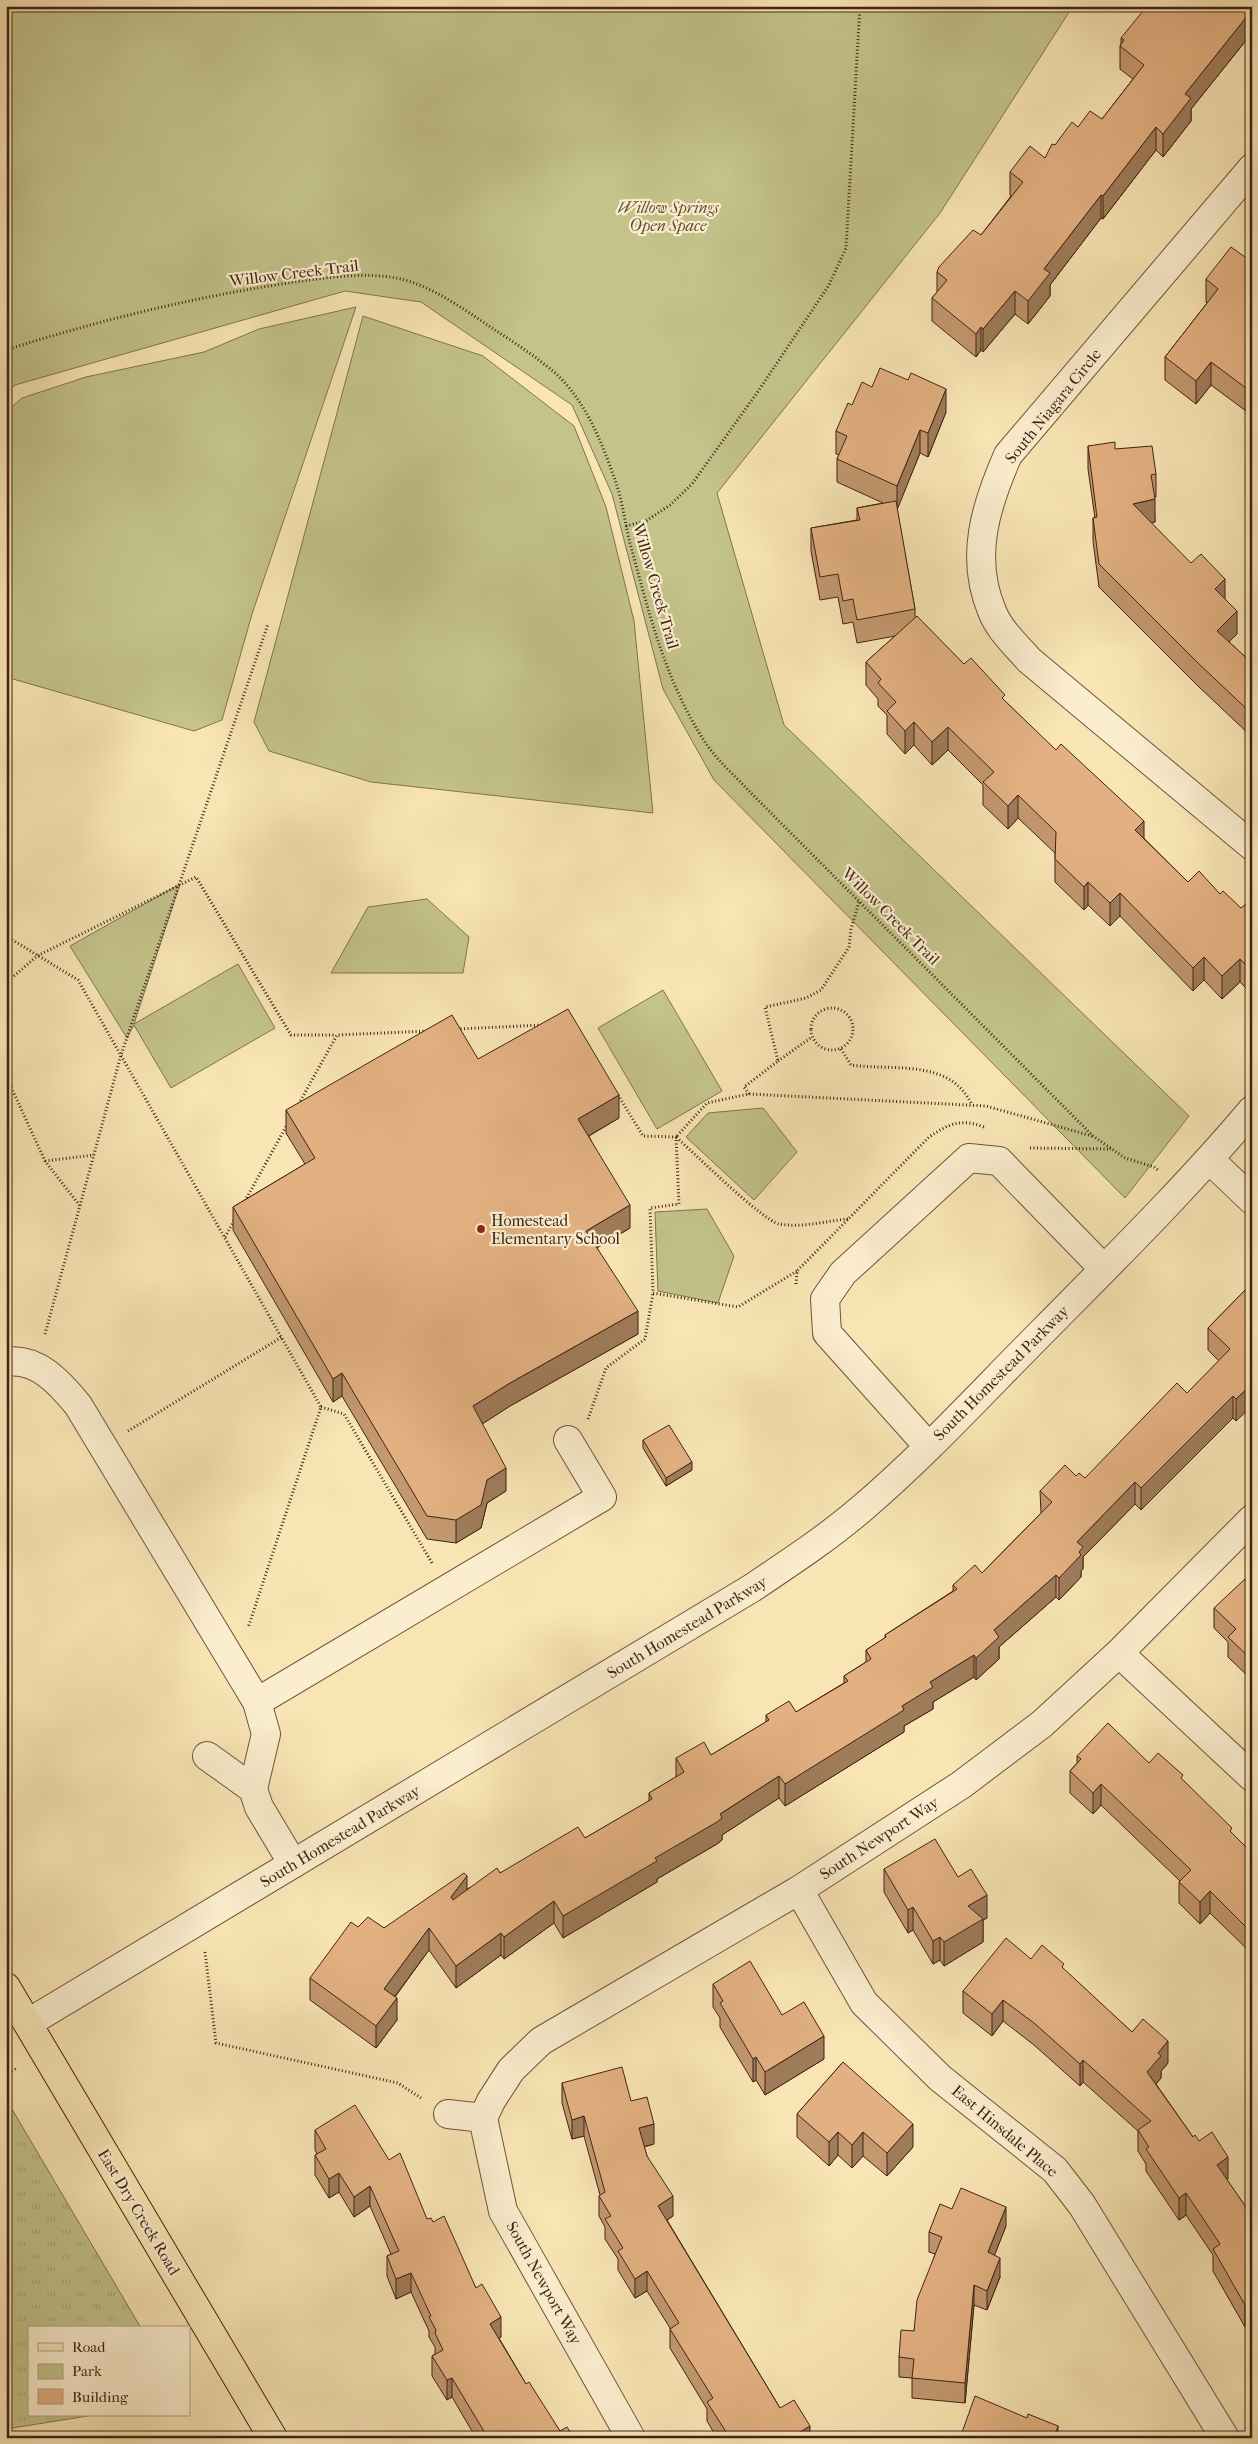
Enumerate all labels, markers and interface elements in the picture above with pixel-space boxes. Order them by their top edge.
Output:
park label: Willow Springs Open Space [617,198,720,235]
street label: Willow Creek Trail [227,256,360,290]
street label: South Niagara Circle [1001,345,1105,467]
street label: Willow Creek Trail [629,520,683,652]
street label: Willow Creek Trail [838,863,944,969]
place label: Homestead Elementary School [491,1211,620,1248]
marker: Homestead Elementary School [475,1223,487,1235]
street label: South Homestead Parkway [929,1301,1073,1445]
street label: South Homestead Parkway [604,1571,771,1682]
street label: South Homestead Parkway [257,1780,424,1891]
street label: South Newport Way [816,1792,942,1884]
street label: East Hinsdale Place [948,2081,1062,2181]
street label: East Dry Creek Road [94,2146,184,2279]
street label: South Newport Way [502,2218,586,2348]
legend [28,2326,190,2416]
text: Road [72,2338,106,2356]
text: Park [72,2362,102,2380]
text: Building [72,2388,129,2406]

